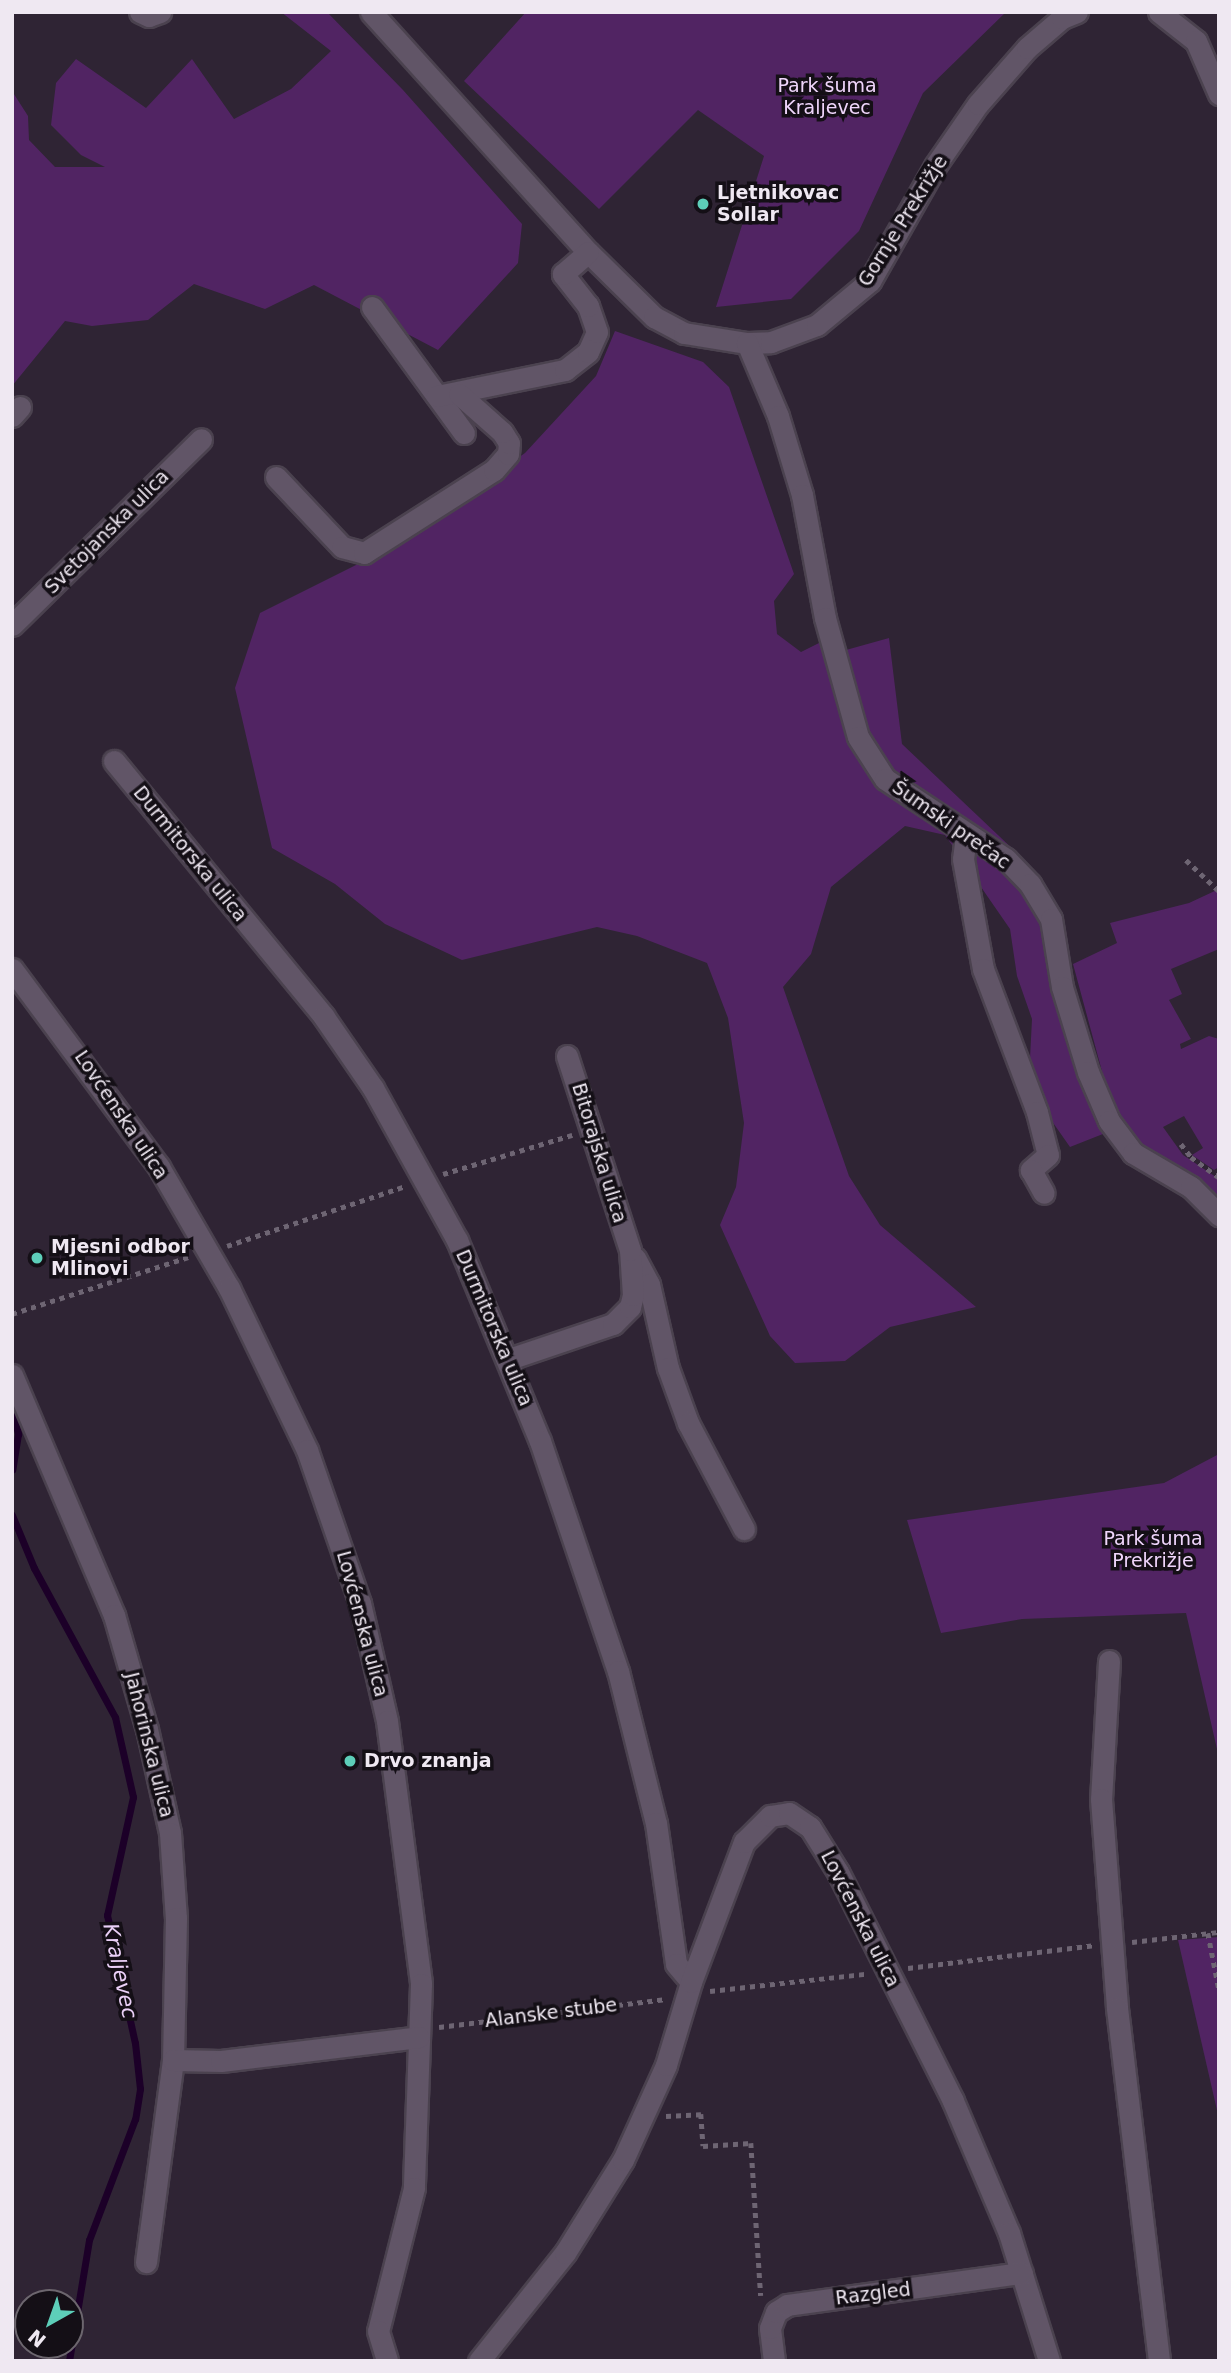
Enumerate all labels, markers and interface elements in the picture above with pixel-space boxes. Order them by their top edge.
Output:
park label: Park šuma Kraljevec [777,75,877,119]
street label: Gornje Prekrižje [854,151,952,291]
place label: Ljetnikovac Sollar [717,182,839,226]
marker: Ljetnikovac Sollar [695,196,711,212]
street label: Svetojanska ulica [40,465,174,599]
street label: Šumski prečac [888,776,1014,874]
street label: Durmitorska ulica [128,782,252,926]
street label: Lovćenska ulica [70,1046,172,1184]
street label: Bitorajska ulica [567,1080,631,1226]
place label: Mjesni odbor Mlinovi [51,1236,190,1280]
street label: Durmitorska ulica [451,1246,537,1410]
marker: Mjesni odbor Mlinovi [29,1250,45,1266]
park label: Park šuma Prekrižje [1103,1528,1203,1572]
street label: Lovćenska ulica [332,1548,392,1700]
street label: Jahorinska ulica [120,1670,178,1820]
place label: Drvo znanja [364,1750,491,1772]
marker: Drvo znanja [342,1753,358,1769]
street label: Lovćenska ulica [816,1847,904,1991]
water label: Kraljevec [98,1921,142,2021]
street label: Alanske stube [484,1994,618,2032]
street label: Razgled [834,2278,912,2310]
north arrow [14,2289,84,2359]
text: N [24,2325,50,2352]

